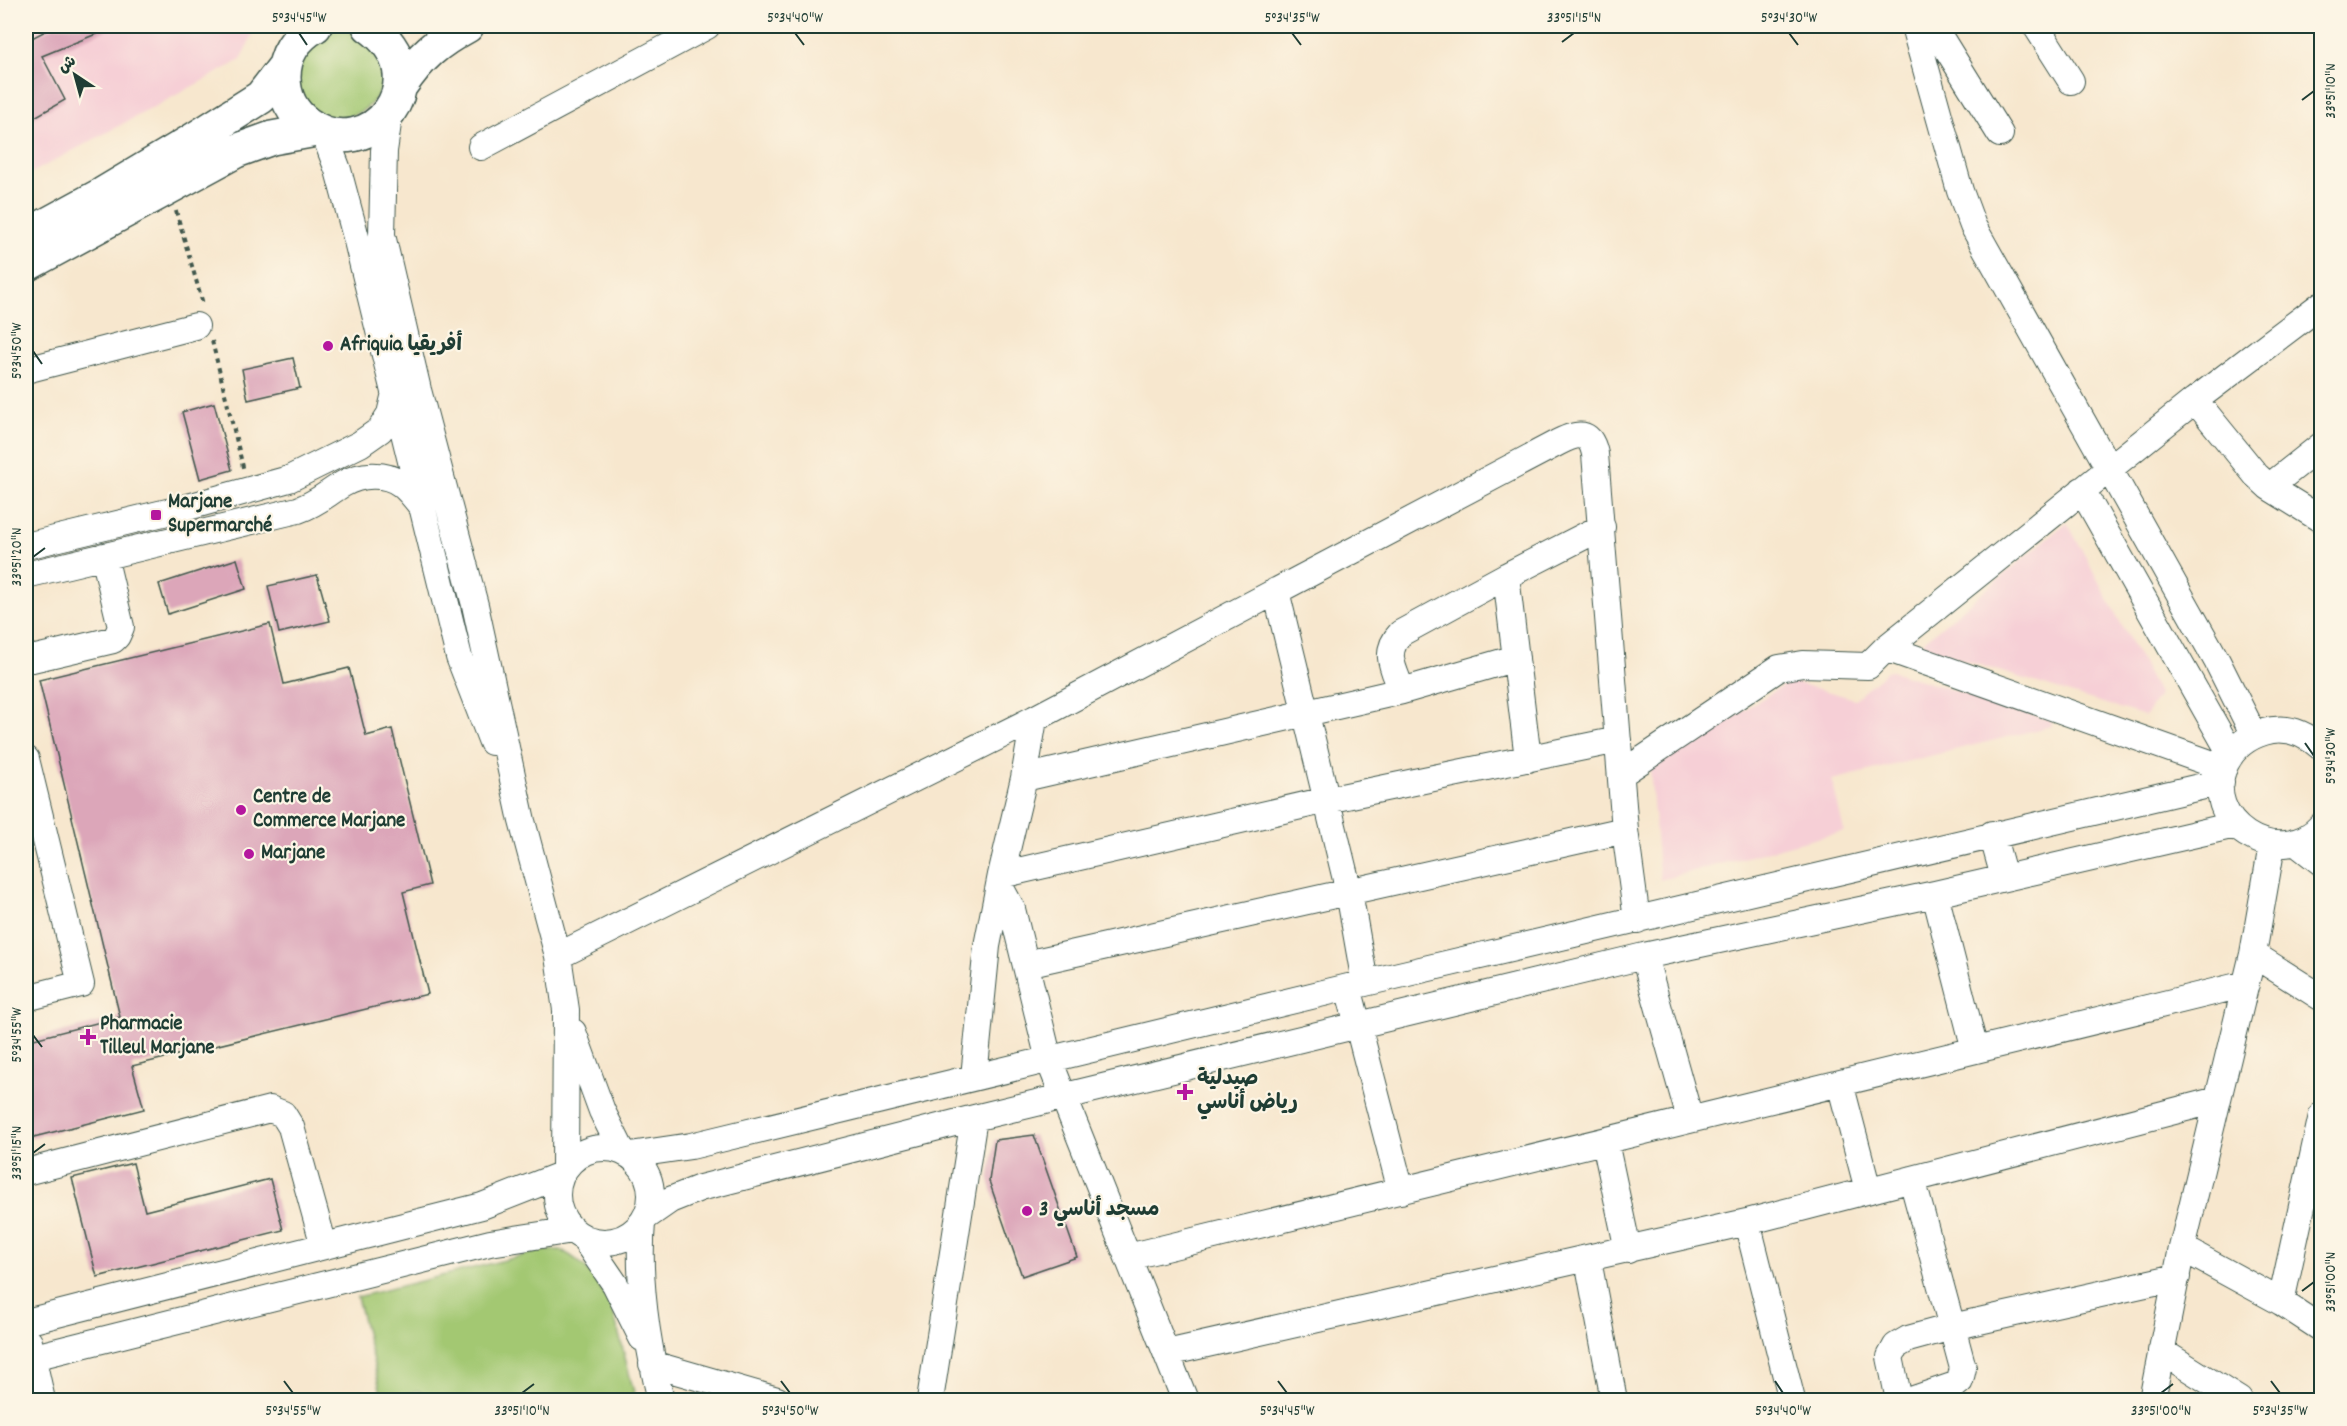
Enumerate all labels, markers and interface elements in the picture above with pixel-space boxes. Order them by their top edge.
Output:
text: 5°34'45"W [272,8,327,30]
text: 5°34'40"W [767,8,823,30]
text: 5°34'35"W [1264,8,1320,30]
text: 33°51'15"N [1547,8,1601,30]
text: 5°34'30"W [1761,8,1818,30]
north arrow [45,45,105,105]
text: ش [54,50,82,79]
text: 33°51'10"N [2321,63,2343,119]
text: 5°34'50"W [7,322,29,379]
place label: Afriquia أفريقيا [340,330,462,361]
marker: Afriquia أفريقيا [321,339,335,353]
place label: Marjane Supermarché [168,488,272,542]
marker: Marjane Supermarché [149,508,163,522]
text: 33°51'20"N [7,528,29,586]
text: 5°34'30"W [2321,727,2343,784]
place label: Centre de Commerce Marjane [253,783,405,837]
marker: Centre de Commerce Marjane [234,803,248,817]
place label: Marjane [261,839,325,869]
marker: Marjane [242,847,256,861]
text: 5°34'55"W [7,1007,29,1063]
place label: Pharmacie Tilleul Marjane [100,1010,215,1064]
marker: Pharmacie Tilleul Marjane [81,1030,95,1044]
place label: صيدلية رياض أناسي [1197,1065,1298,1120]
marker: صيدلية رياض أناسي [1178,1085,1192,1099]
text: 33°51'15"N [7,1126,29,1180]
place label: مسجد أناسي 3 [1039,1195,1160,1227]
marker: مسجد أناسي 3 [1020,1204,1034,1218]
text: 33°51'00"N [2321,1252,2343,1312]
text: 5°34'55"W [265,1401,321,1423]
text: 33°51'10"N [494,1401,550,1423]
text: 5°34'50"W [762,1401,819,1423]
text: 5°34'45"W [1260,1401,1315,1423]
text: 5°34'40"W [1755,1401,1811,1423]
text: 33°51'00"N [2131,1401,2191,1423]
text: 5°34'35"W [2252,1401,2308,1423]

